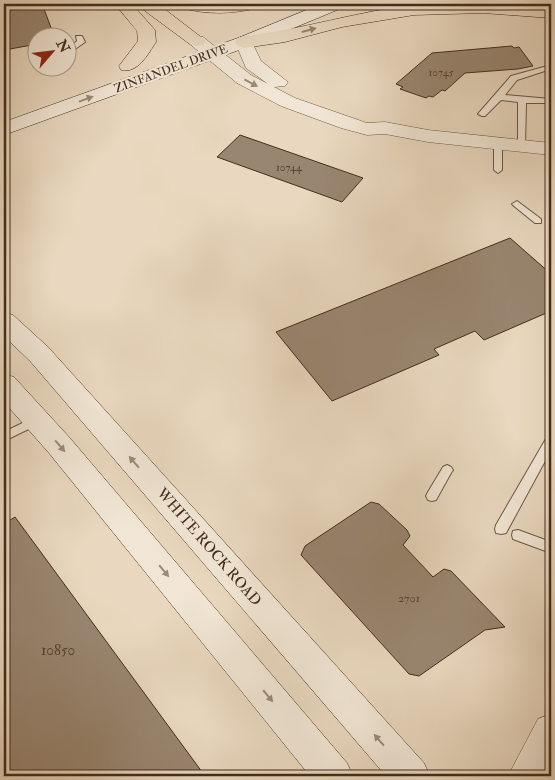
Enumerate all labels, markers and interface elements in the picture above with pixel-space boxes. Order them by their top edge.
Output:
one-way arrow [301,26,316,34]
north arrow [28,28,78,78]
text: N [52,36,74,56]
street label: ZINFANDEL DRIVE [112,41,230,97]
house number: 10745 [428,66,454,79]
one-way arrow [244,79,258,87]
one-way arrow [79,95,94,102]
house number: 10744 [276,161,303,174]
one-way arrow [54,440,65,453]
one-way arrow [128,456,140,468]
street label: WHITE ROCK ROAD [152,483,265,610]
one-way arrow [158,564,169,577]
house number: 2701 [398,591,420,606]
house number: 10850 [41,641,75,660]
one-way arrow [262,689,273,702]
one-way arrow [373,734,385,746]

